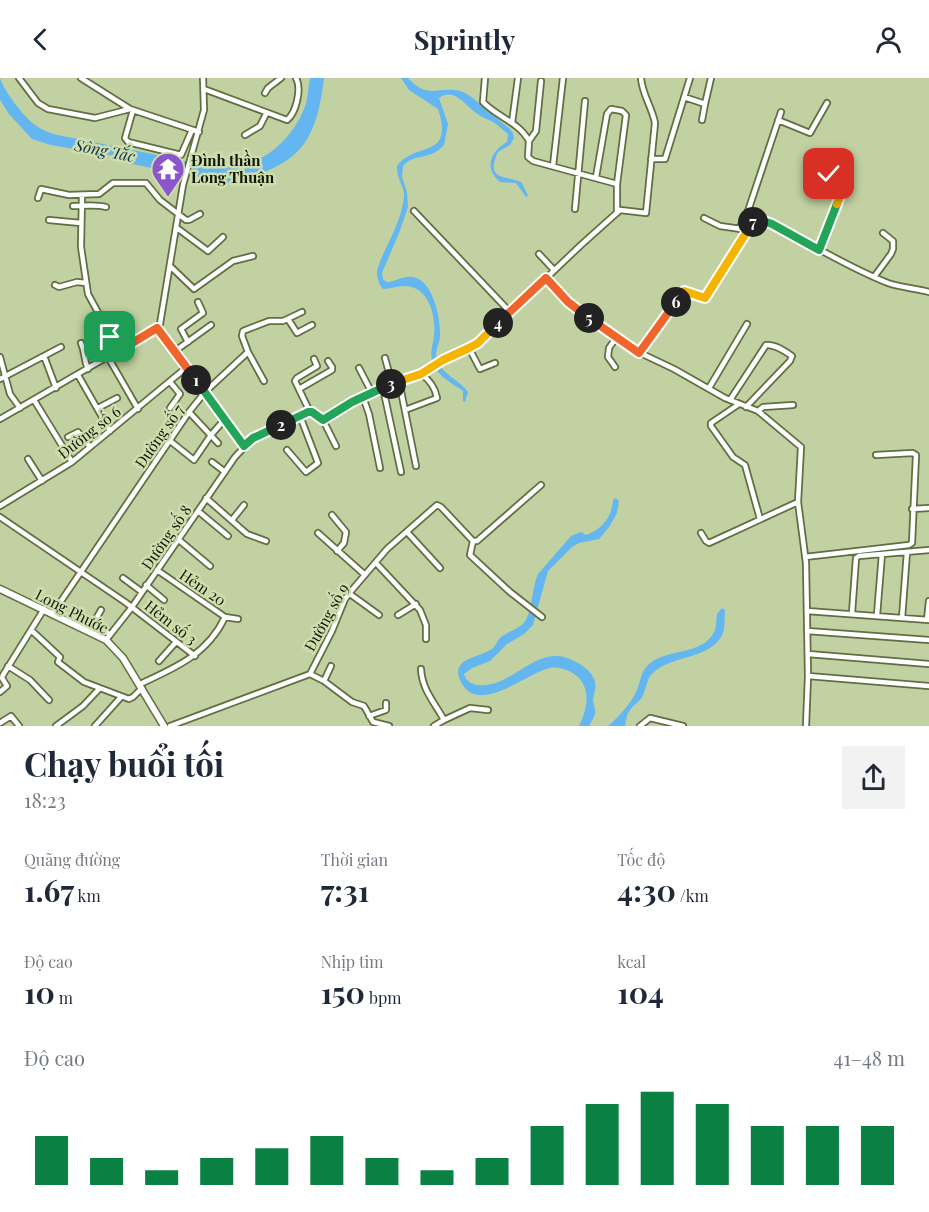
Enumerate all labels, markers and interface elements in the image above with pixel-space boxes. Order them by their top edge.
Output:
text: Sprintly [414,21,515,57]
icon: back [24,23,57,56]
icon: person [872,23,905,56]
water label: Sông Tắc [72,133,137,166]
pin [803,148,854,199]
place label: Đình thần Long Thuận [191,149,275,187]
temple icon: Đình thần Long Thuận [150,151,186,198]
icon: check [812,157,845,190]
pin: 7 [738,207,768,237]
text: 7 [749,211,757,232]
pin: 6 [661,287,691,317]
text: 6 [672,291,680,312]
pin: 5 [574,303,604,333]
text: 5 [585,307,593,328]
pin: 4 [483,308,513,338]
pin [84,311,135,362]
text: 4 [494,312,502,333]
icon: arrive [93,320,126,353]
pin: 1 [181,365,211,395]
text: 1 [193,369,199,390]
pin: 3 [376,369,406,399]
text: 3 [387,373,395,394]
street label: Đường số 6 [53,400,125,463]
street label: Đường số 7 [129,400,188,472]
pin: 2 [266,410,296,440]
text: 2 [277,414,285,435]
street label: Đường số 8 [136,500,196,573]
street label: Hẻm 20 [176,564,230,610]
street label: Đường số 9 [298,579,353,654]
street label: Long Phước [32,584,112,638]
street label: Hẻm số 3 [141,595,202,649]
text: Chạy buổi tối [24,741,224,785]
button: share [842,746,905,809]
text: 18:23 [24,786,66,813]
text: Quãng đường [24,849,120,870]
text: Thời gian [321,849,388,870]
text: Tốc độ [617,849,665,870]
text: 1.67 [24,870,74,910]
text: 7:31 [321,870,369,910]
text: 4:30 [617,870,676,910]
text: km [74,885,101,906]
text: /km [676,885,709,906]
text: Độ cao [24,951,73,972]
text: Nhịp tim [321,951,383,972]
text: kcal [617,951,646,972]
text: 10 [24,972,55,1012]
text: 150 [321,972,365,1012]
text: 104 [617,972,664,1012]
text: m [55,987,73,1008]
text: bpm [365,987,401,1008]
text: Độ cao [24,1044,85,1071]
text: 41–48 m [834,1044,905,1071]

